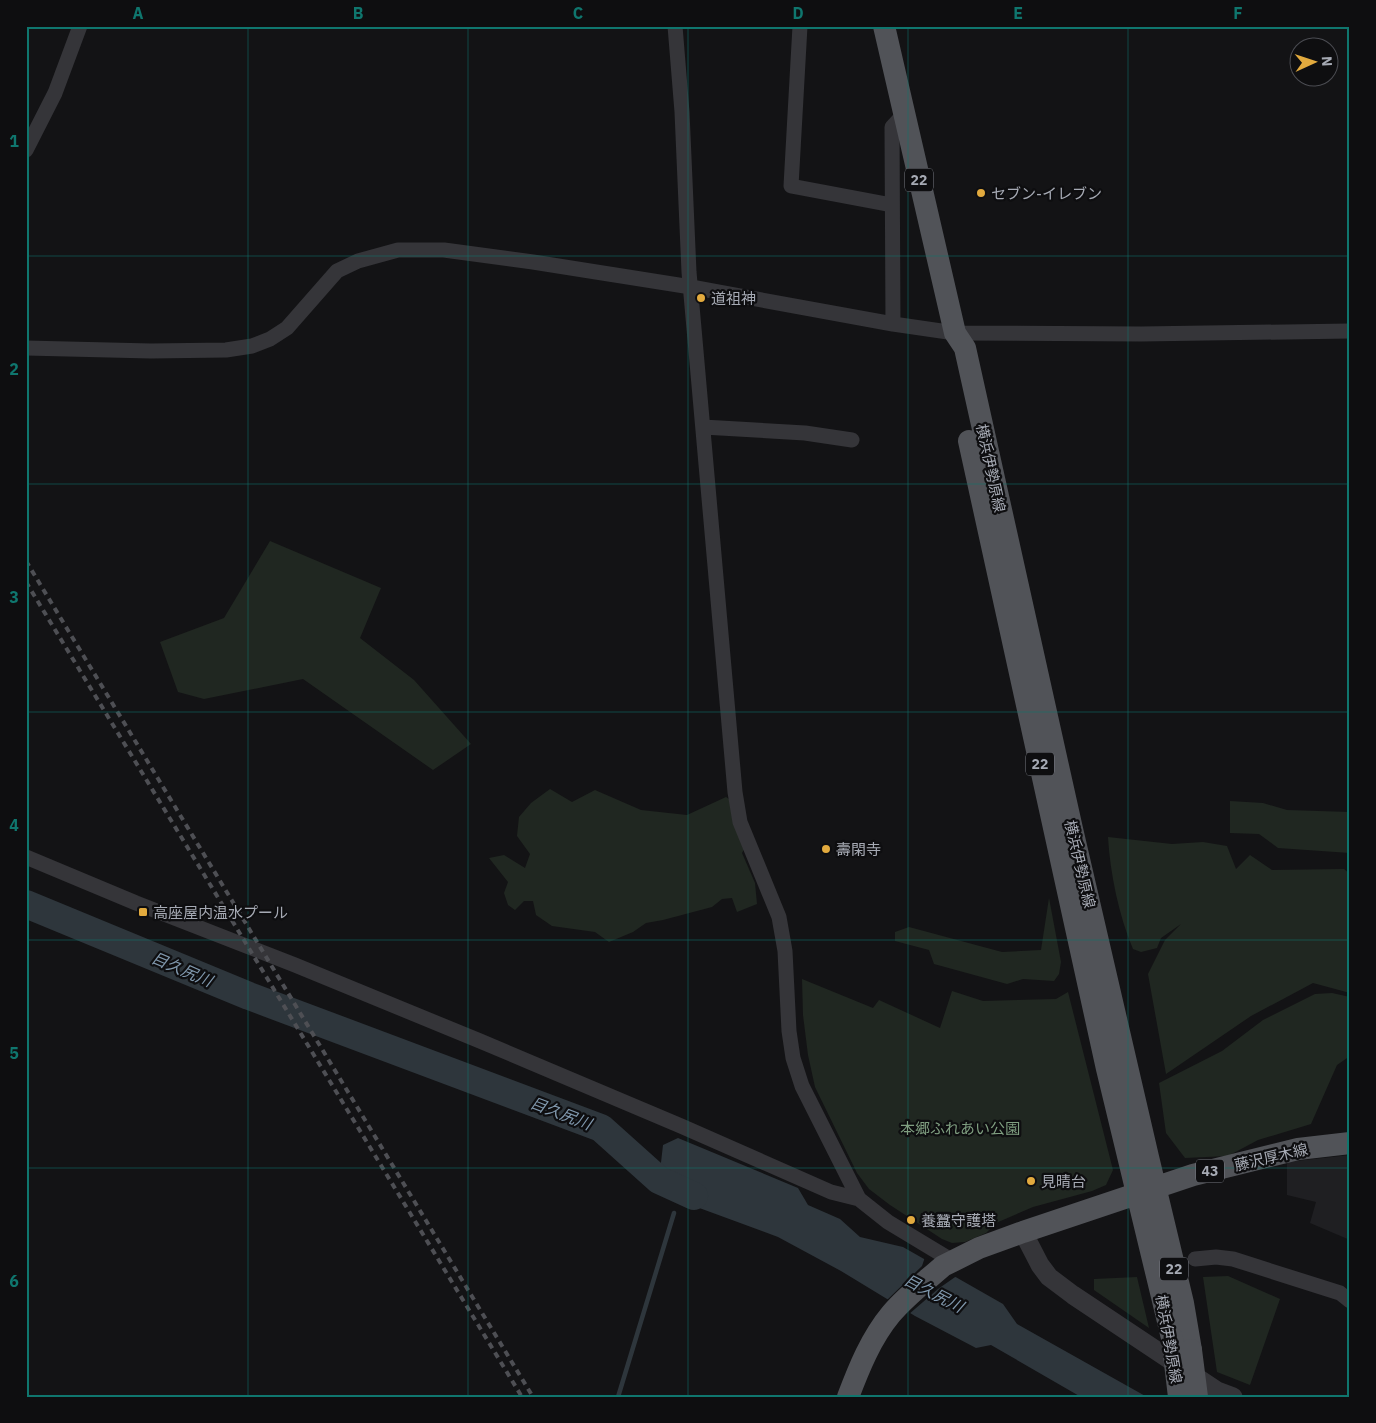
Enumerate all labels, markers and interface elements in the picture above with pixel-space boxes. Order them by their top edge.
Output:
text: A [133,3,144,23]
text: B [353,3,364,23]
text: C [573,3,583,23]
text: D [792,3,804,23]
text: E [1013,3,1023,23]
text: F [1233,3,1243,23]
north arrow [1288,38,1338,88]
text: N [1318,56,1336,67]
text: 1 [9,131,19,151]
road number: 22 [905,168,933,192]
place label: セブン-イレブン [991,184,1102,203]
marker: セブン-イレブン [975,187,987,199]
place label: 道祖神 [711,289,756,308]
marker: 道祖神 [695,292,707,304]
text: 2 [9,359,19,379]
street label: 横浜伊勢原線 [972,422,1010,514]
text: 3 [9,587,19,607]
road number: 22 [1026,752,1054,776]
text: 4 [9,815,19,835]
street label: 横浜伊勢原線 [1061,818,1099,910]
place label: 壽閑寺 [836,840,881,859]
marker: 壽閑寺 [820,843,832,855]
place label: 高座屋内温水プール [153,903,288,922]
marker: 高座屋内温水プール [137,906,149,918]
water label: 目久尻川 [149,947,217,991]
text: 5 [9,1043,19,1063]
water label: 目久尻川 [528,1092,596,1135]
park label: 本郷ふれあい公園 [900,1119,1020,1138]
street label: 藤沢厚木線 [1232,1139,1310,1175]
road number: 43 [1196,1160,1224,1182]
place label: 見晴台 [1041,1172,1086,1191]
marker: 見晴台 [1025,1175,1037,1187]
place label: 養蠶守護塔 [921,1211,996,1230]
marker: 養蠶守護塔 [905,1214,917,1226]
road number: 22 [1160,1258,1188,1280]
water label: 目久尻川 [901,1270,969,1317]
text: 6 [9,1271,19,1291]
street label: 横浜伊勢原線 [1152,1293,1186,1385]

